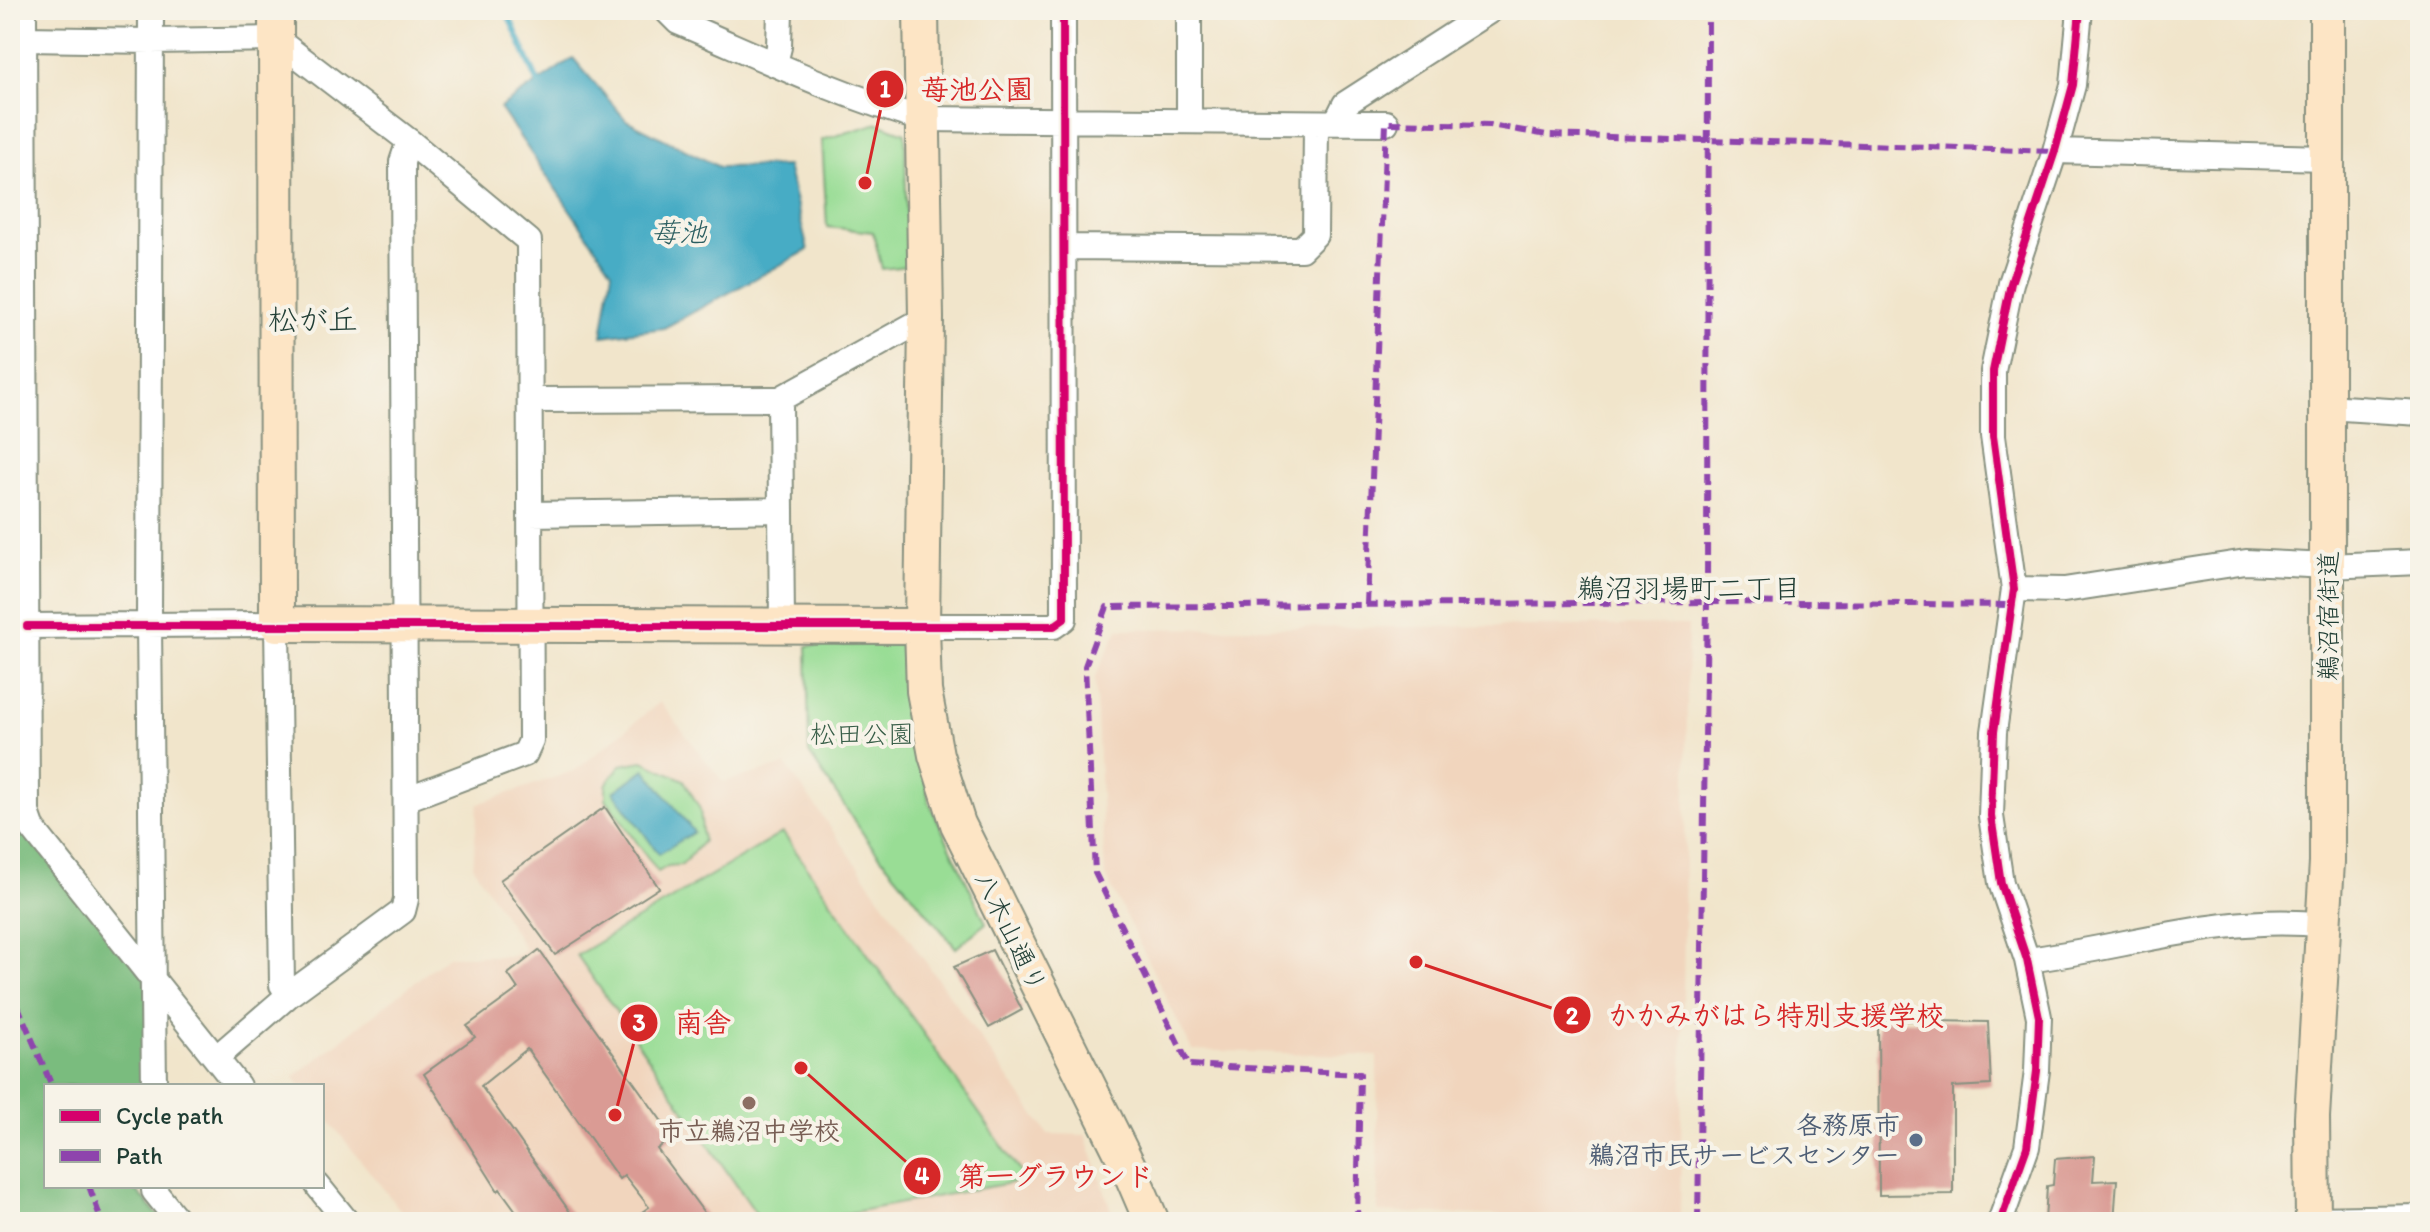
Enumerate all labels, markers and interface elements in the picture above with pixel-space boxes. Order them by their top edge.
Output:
callout: 苺池公園 [865,63,1049,115]
text: 苺池公園 [921,72,1033,106]
text: 1 [879,74,891,103]
water label: 苺池 [651,215,708,249]
district label: 松が丘 [268,301,358,338]
street label: 鵜沼宿街道 [2312,551,2344,681]
district label: 鵜沼羽場町二丁目 [1577,571,1801,605]
park label: 松田公園 [810,718,914,750]
street label: 八木山通り [968,867,1054,997]
callout: かかみがはら特別支援学校 [1552,989,1960,1041]
callout: 南舎 [619,997,747,1049]
text: かかみがはら特別支援学校 [1608,998,1944,1032]
text: 2 [1566,1001,1579,1030]
text: 南舎 [675,1005,731,1039]
text: 3 [632,1008,646,1037]
legend [44,1084,324,1188]
marker: 市立鵜沼中学校 [740,1094,758,1112]
text: Cycle path [116,1101,223,1130]
place label: 各務原市 鵜沼市民サービスセンター [1589,1109,1900,1171]
place label: 市立鵜沼中学校 [658,1115,840,1147]
marker: 各務原市 鵜沼市民サービスセンター [1907,1131,1925,1149]
text: Path [116,1141,163,1170]
callout: 第一グラウンド [902,1150,1170,1202]
text: 第一グラウンド [958,1159,1154,1193]
text: 4 [915,1161,930,1190]

